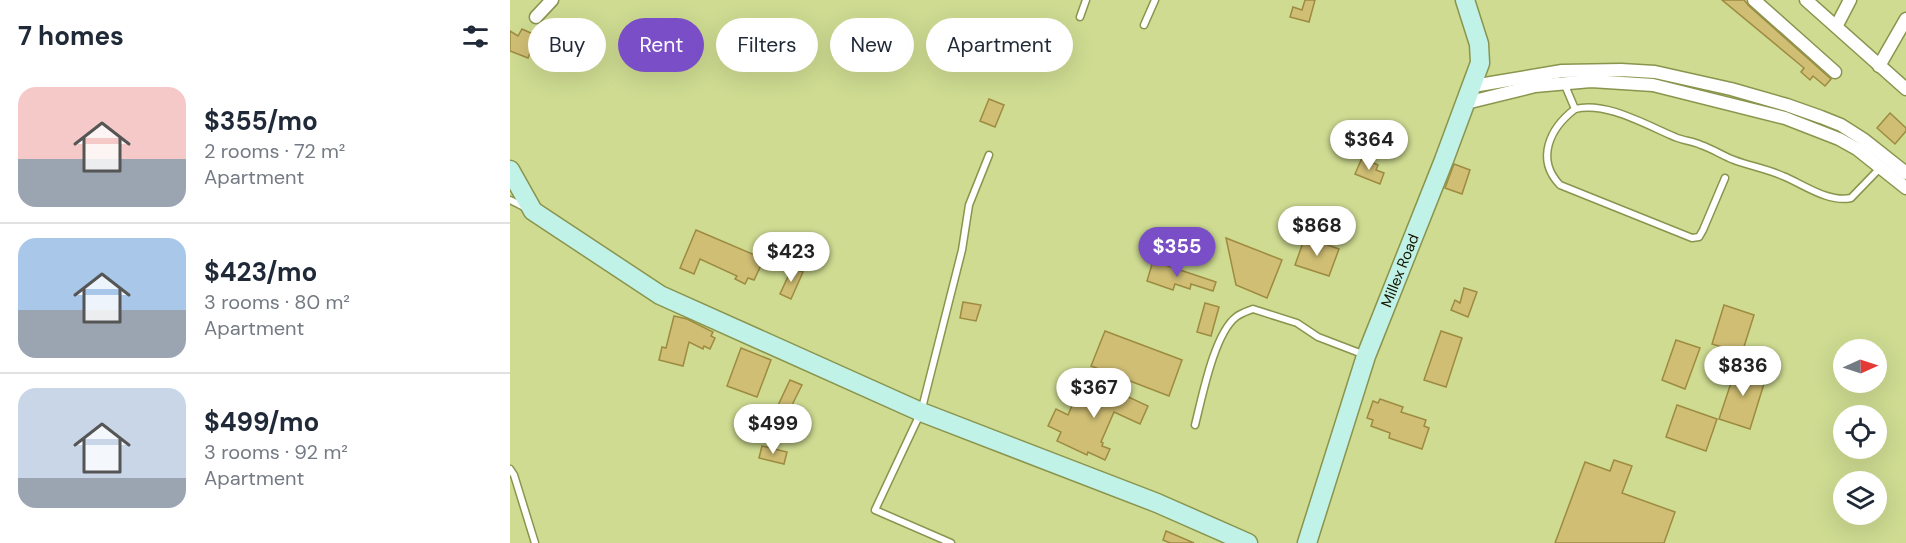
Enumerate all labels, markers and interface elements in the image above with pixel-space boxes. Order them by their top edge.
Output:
chip: Buy [528,18,606,72]
chip: Rent [618,18,704,72]
chip: Filters [716,18,818,72]
chip: New [830,18,914,72]
chip: Apartment [926,18,1073,72]
text: 7 homes [18,19,124,53]
icon: filters [459,20,492,53]
text: $355/mo [204,104,318,138]
icon: home [66,111,138,183]
pin: $364 [1333,120,1405,171]
text: $364 [1344,126,1394,152]
text: 2 rooms · 72 m² [204,138,345,164]
text: Apartment [204,164,304,190]
pin: $868 [1281,206,1353,257]
text: $868 [1292,212,1342,238]
pin: $355 [1141,227,1213,278]
street label: Millex Road [1376,231,1424,310]
pin: $423 [755,232,827,283]
text: $355 [1152,233,1202,259]
text: $423 [767,238,815,264]
text: $423/mo [204,255,317,289]
icon: home [66,262,138,334]
text: 3 rooms · 80 m² [204,289,350,315]
text: Apartment [204,315,304,341]
north arrow [1833,339,1887,393]
map controls [1833,339,1887,525]
pin: $836 [1707,346,1779,397]
text: $836 [1718,352,1768,378]
pin: $367 [1058,368,1130,419]
text: $367 [1070,374,1118,400]
pin: $499 [737,404,809,455]
text: $499/mo [204,405,319,439]
button: locate [1833,405,1887,459]
text: $499 [748,410,798,436]
icon: home [66,412,138,484]
text: 3 rooms · 92 m² [204,439,348,465]
text: Apartment [204,465,304,491]
button: layers [1833,471,1887,525]

